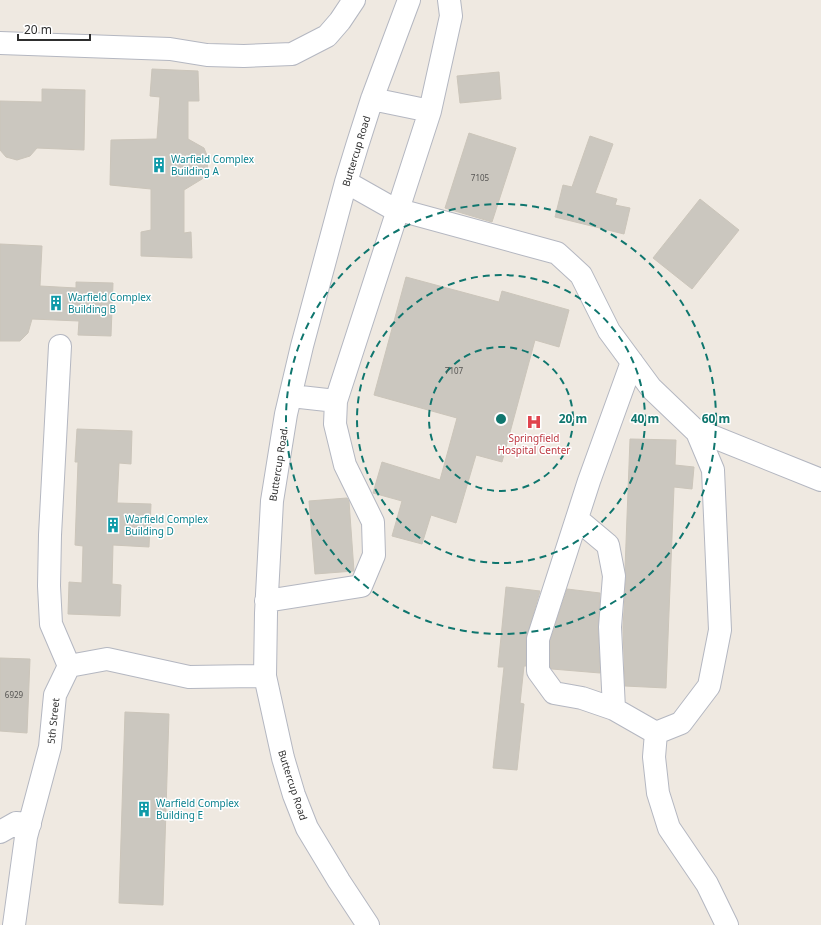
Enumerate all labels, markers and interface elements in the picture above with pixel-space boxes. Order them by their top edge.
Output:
scale bar [18,16,90,42]
text: 20 m [24,21,52,38]
street label: Buttercup Road [339,114,373,188]
place label: Warfield Complex Building A [171,152,255,178]
building icon: Warfield Complex Building A [150,156,168,174]
house number: 7105 [471,172,490,183]
place label: Warfield Complex Building B [68,290,152,316]
building icon: Warfield Complex Building B [47,294,65,312]
house number: 7107 [445,365,464,376]
text: 20 m [559,410,587,427]
text: 40 m [631,410,659,427]
text: 60 m [702,410,730,427]
centre of rings [494,412,508,426]
hospital icon: Springfield Hospital Center [525,413,543,431]
street label: Buttercup Road [265,428,291,502]
place label: Springfield Hospital Center [498,431,570,457]
place label: Warfield Complex Building D [125,512,209,538]
building icon: Warfield Complex Building D [104,516,122,534]
house number: 6929 [5,689,24,700]
street label: 5th Street [44,697,62,745]
street label: Buttercup Road [275,748,311,822]
place label: Warfield Complex Building E [156,796,240,822]
building icon: Warfield Complex Building E [135,800,153,818]

